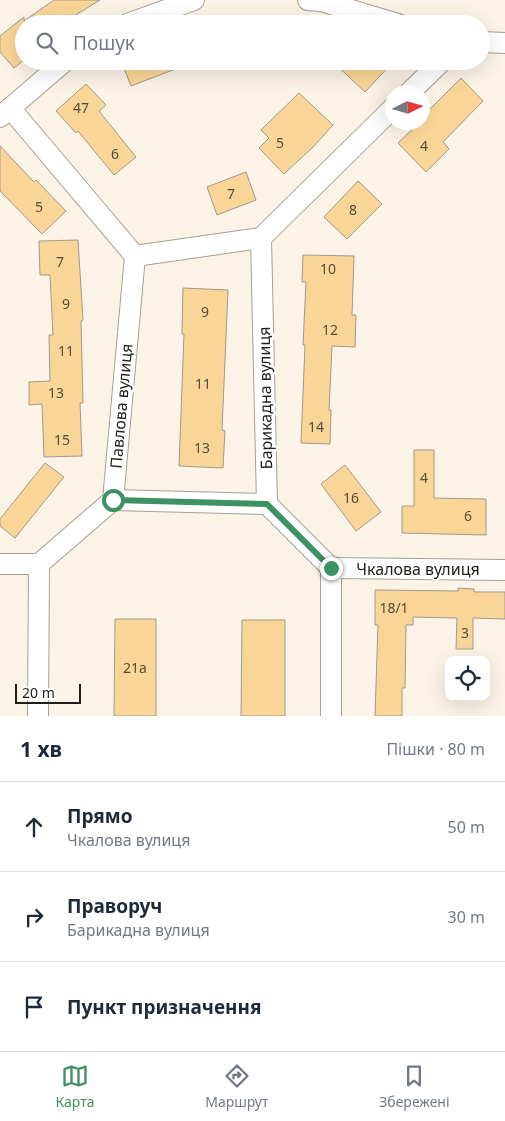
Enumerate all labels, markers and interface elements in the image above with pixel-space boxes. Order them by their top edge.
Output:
search box [15,15,490,70]
icon: search [33,29,61,57]
text: Пошук [73,30,135,56]
north arrow [385,85,430,130]
house number: 47 [73,98,89,117]
house number: 5 [276,133,284,152]
house number: 4 [420,136,428,155]
house number: 6 [111,144,119,163]
house number: 7 [227,184,235,203]
house number: 5 [35,197,43,216]
house number: 8 [349,200,357,219]
house number: 7 [56,252,64,271]
house number: 10 [320,259,336,278]
house number: 9 [62,294,70,313]
house number: 9 [201,302,209,321]
house number: 12 [322,320,338,339]
street label: Барикадна вулиця [253,327,277,469]
house number: 11 [58,341,74,360]
street label: Павлова вулиця [105,343,137,469]
house number: 11 [195,374,211,393]
house number: 13 [48,383,64,402]
house number: 14 [308,417,324,436]
house number: 15 [54,430,70,449]
house number: 13 [194,438,210,457]
house number: 4 [420,468,428,487]
house number: 16 [343,488,359,507]
route start [102,489,125,512]
house number: 6 [464,506,472,525]
route end [320,557,343,580]
street label: Чкалова вулиця [356,558,480,580]
house number: 18/1 [379,598,409,617]
house number: 3 [461,623,469,642]
map controls [445,656,490,701]
button: locate [445,656,490,701]
house number: 21а [123,658,147,677]
scale bar [15,681,81,704]
text: 20 m [22,683,55,702]
text: 1 хв [20,735,62,763]
text: Пішки · 80 m [386,738,485,760]
text: Прямо [67,803,133,829]
icon: ahead [20,813,48,841]
text: 50 m [448,816,485,838]
text: Чкалова вулиця [67,829,190,851]
text: Праворуч [67,893,162,919]
icon: right [20,903,48,931]
text: 30 m [448,906,485,928]
text: Барикадна вулиця [67,919,210,941]
icon: arrive [20,993,48,1021]
text: Пункт призначення [67,994,261,1020]
tab: Карта [55,1062,94,1111]
tab: Маршрут [205,1062,268,1111]
tab: Збережені [379,1062,450,1111]

